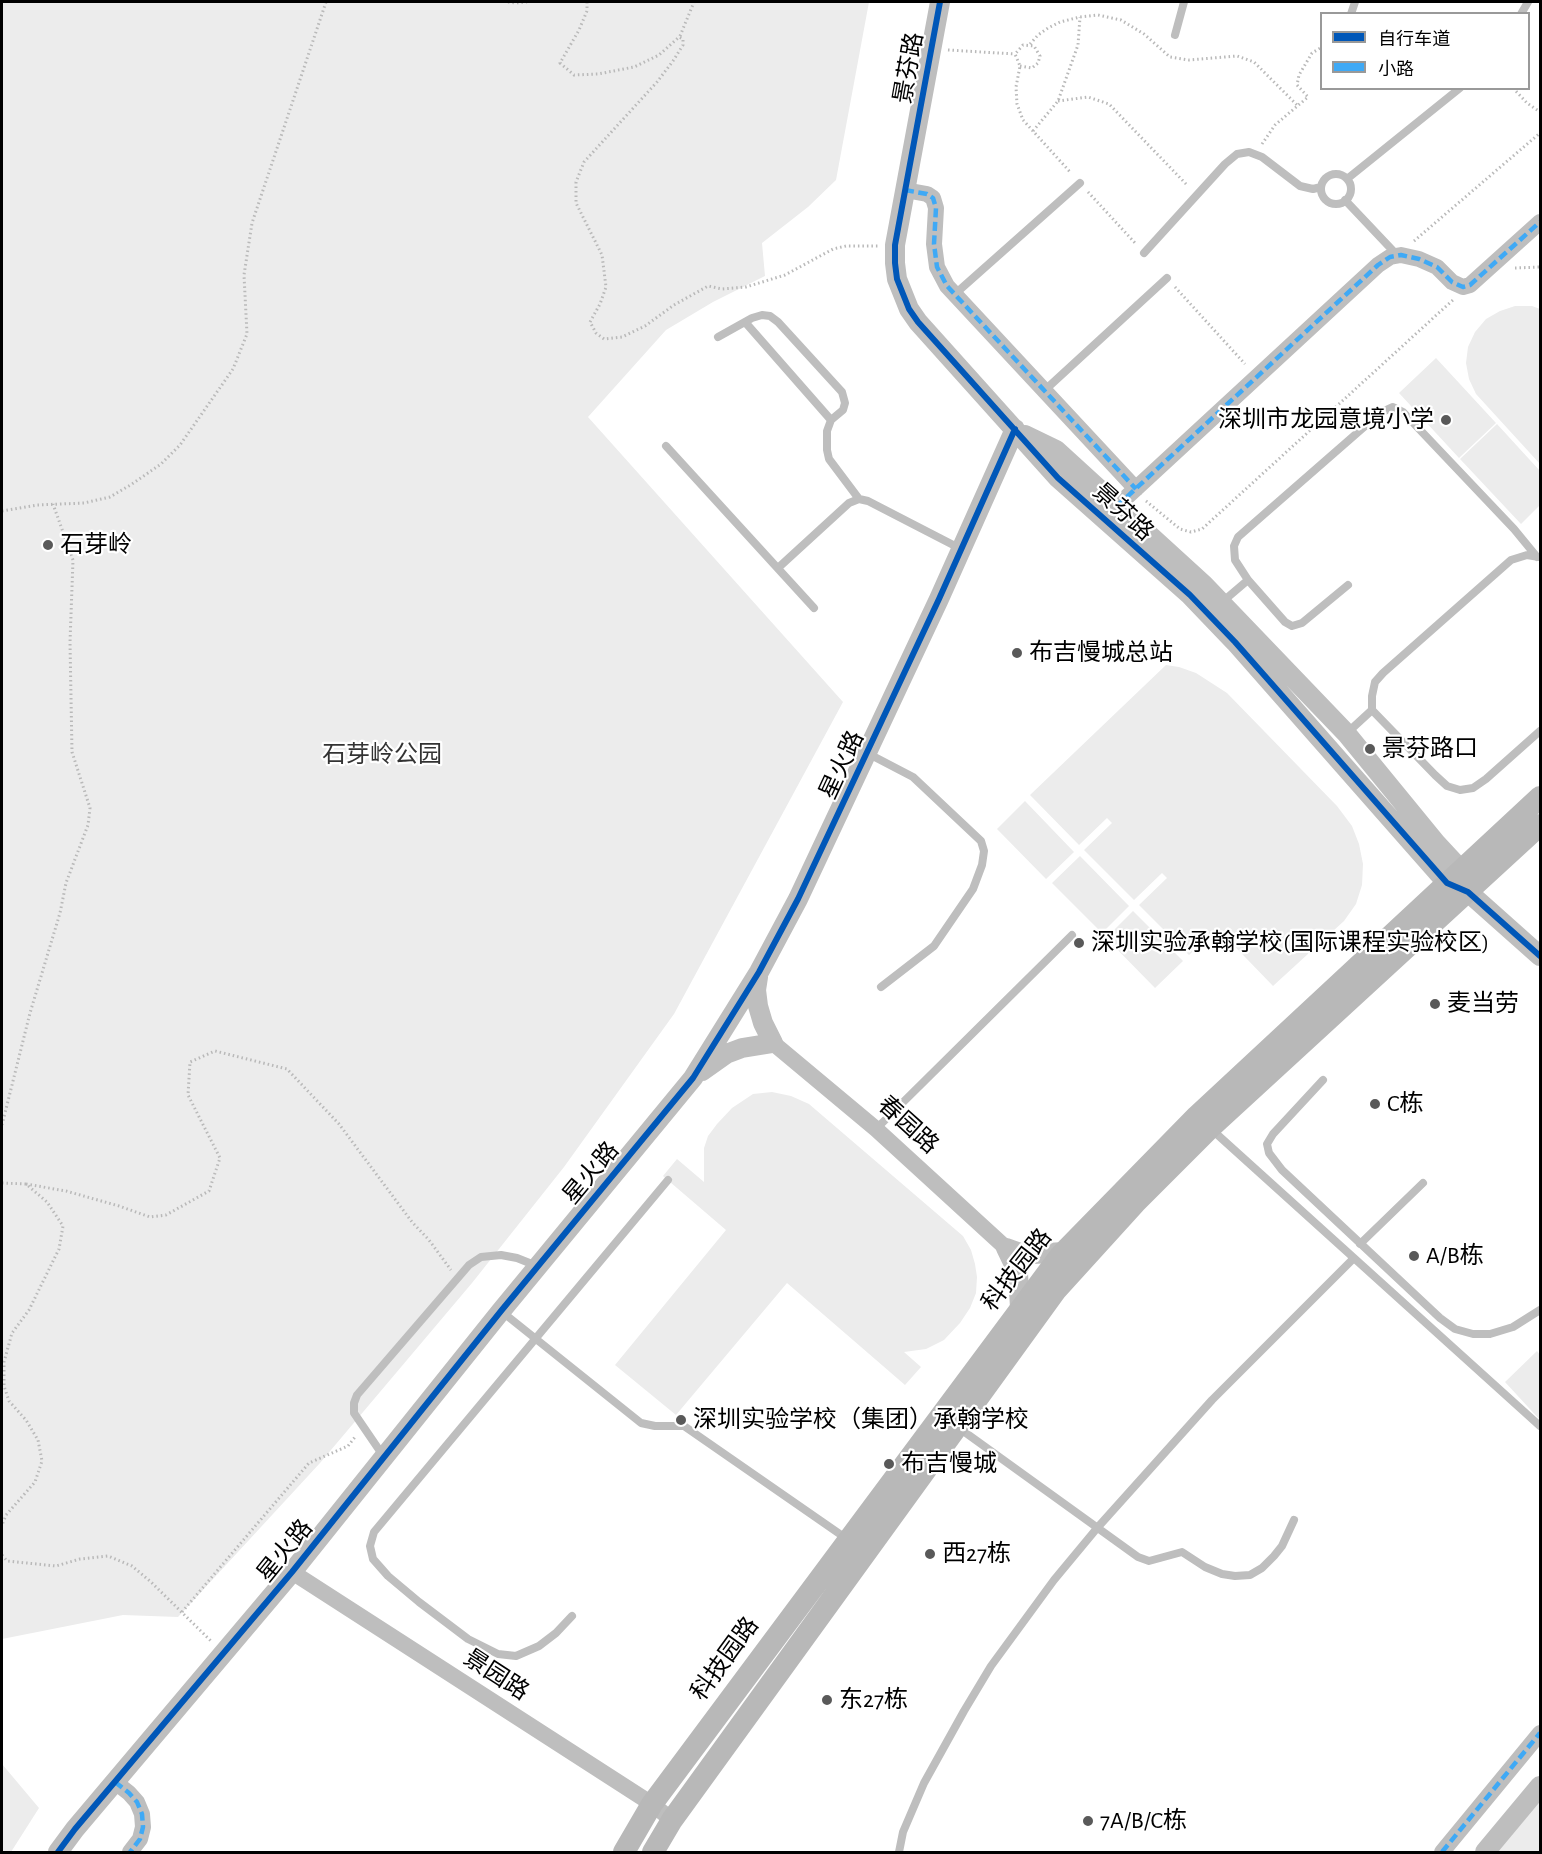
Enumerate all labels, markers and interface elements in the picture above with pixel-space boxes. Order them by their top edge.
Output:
legend [1320,12,1530,90]
street label: 景芬路 [889,30,929,106]
text: 自行车道 [1378,31,1450,49]
text: 小路 [1378,61,1414,79]
place label: 深圳市龙园意境小学 [1218,406,1434,434]
marker: 深圳市龙园意境小学 [1439,413,1453,427]
street label: 景芬路 [1087,477,1159,547]
place label: 石芽岭 [60,531,132,559]
marker: 石芽岭 [41,538,55,552]
place label: 布吉慢城总站 [1029,639,1173,667]
marker: 布吉慢城总站 [1010,646,1024,660]
street label: 星火路 [814,726,870,804]
place label: 景芬路口 [1382,735,1478,763]
park label: 石芽岭公园 [322,741,442,769]
marker: 景芬路口 [1363,742,1377,756]
place label: 深圳实验承翰学校(国际课程实验校区) [1091,929,1489,957]
marker: 深圳实验承翰学校(国际课程实验校区) [1072,936,1086,950]
place label: 麦当劳 [1447,990,1519,1018]
marker: 麦当劳 [1428,997,1442,1011]
street label: 春园路 [872,1090,944,1160]
place label: C栋 [1387,1090,1423,1118]
marker: C栋 [1368,1097,1382,1111]
street label: 星火路 [557,1136,625,1210]
street label: 科技园路 [976,1223,1058,1317]
place label: A/B栋 [1426,1242,1484,1270]
marker: A/B栋 [1407,1249,1421,1263]
place label: 深圳实验学校（集团）承翰学校 [693,1406,1029,1434]
marker: 深圳实验学校（集团）承翰学校 [674,1413,688,1427]
place label: 布吉慢城 [901,1450,997,1478]
marker: 布吉慢城 [882,1457,896,1471]
street label: 星火路 [251,1514,319,1588]
place label: 西27栋 [942,1540,1011,1568]
marker: 西27栋 [923,1547,937,1561]
street label: 科技园路 [685,1612,765,1706]
street label: 景园路 [458,1643,534,1707]
place label: 东27栋 [839,1686,908,1714]
marker: 东27栋 [820,1693,834,1707]
place label: 7A/B/C栋 [1100,1807,1187,1835]
marker: 7A/B/C栋 [1081,1814,1095,1828]

